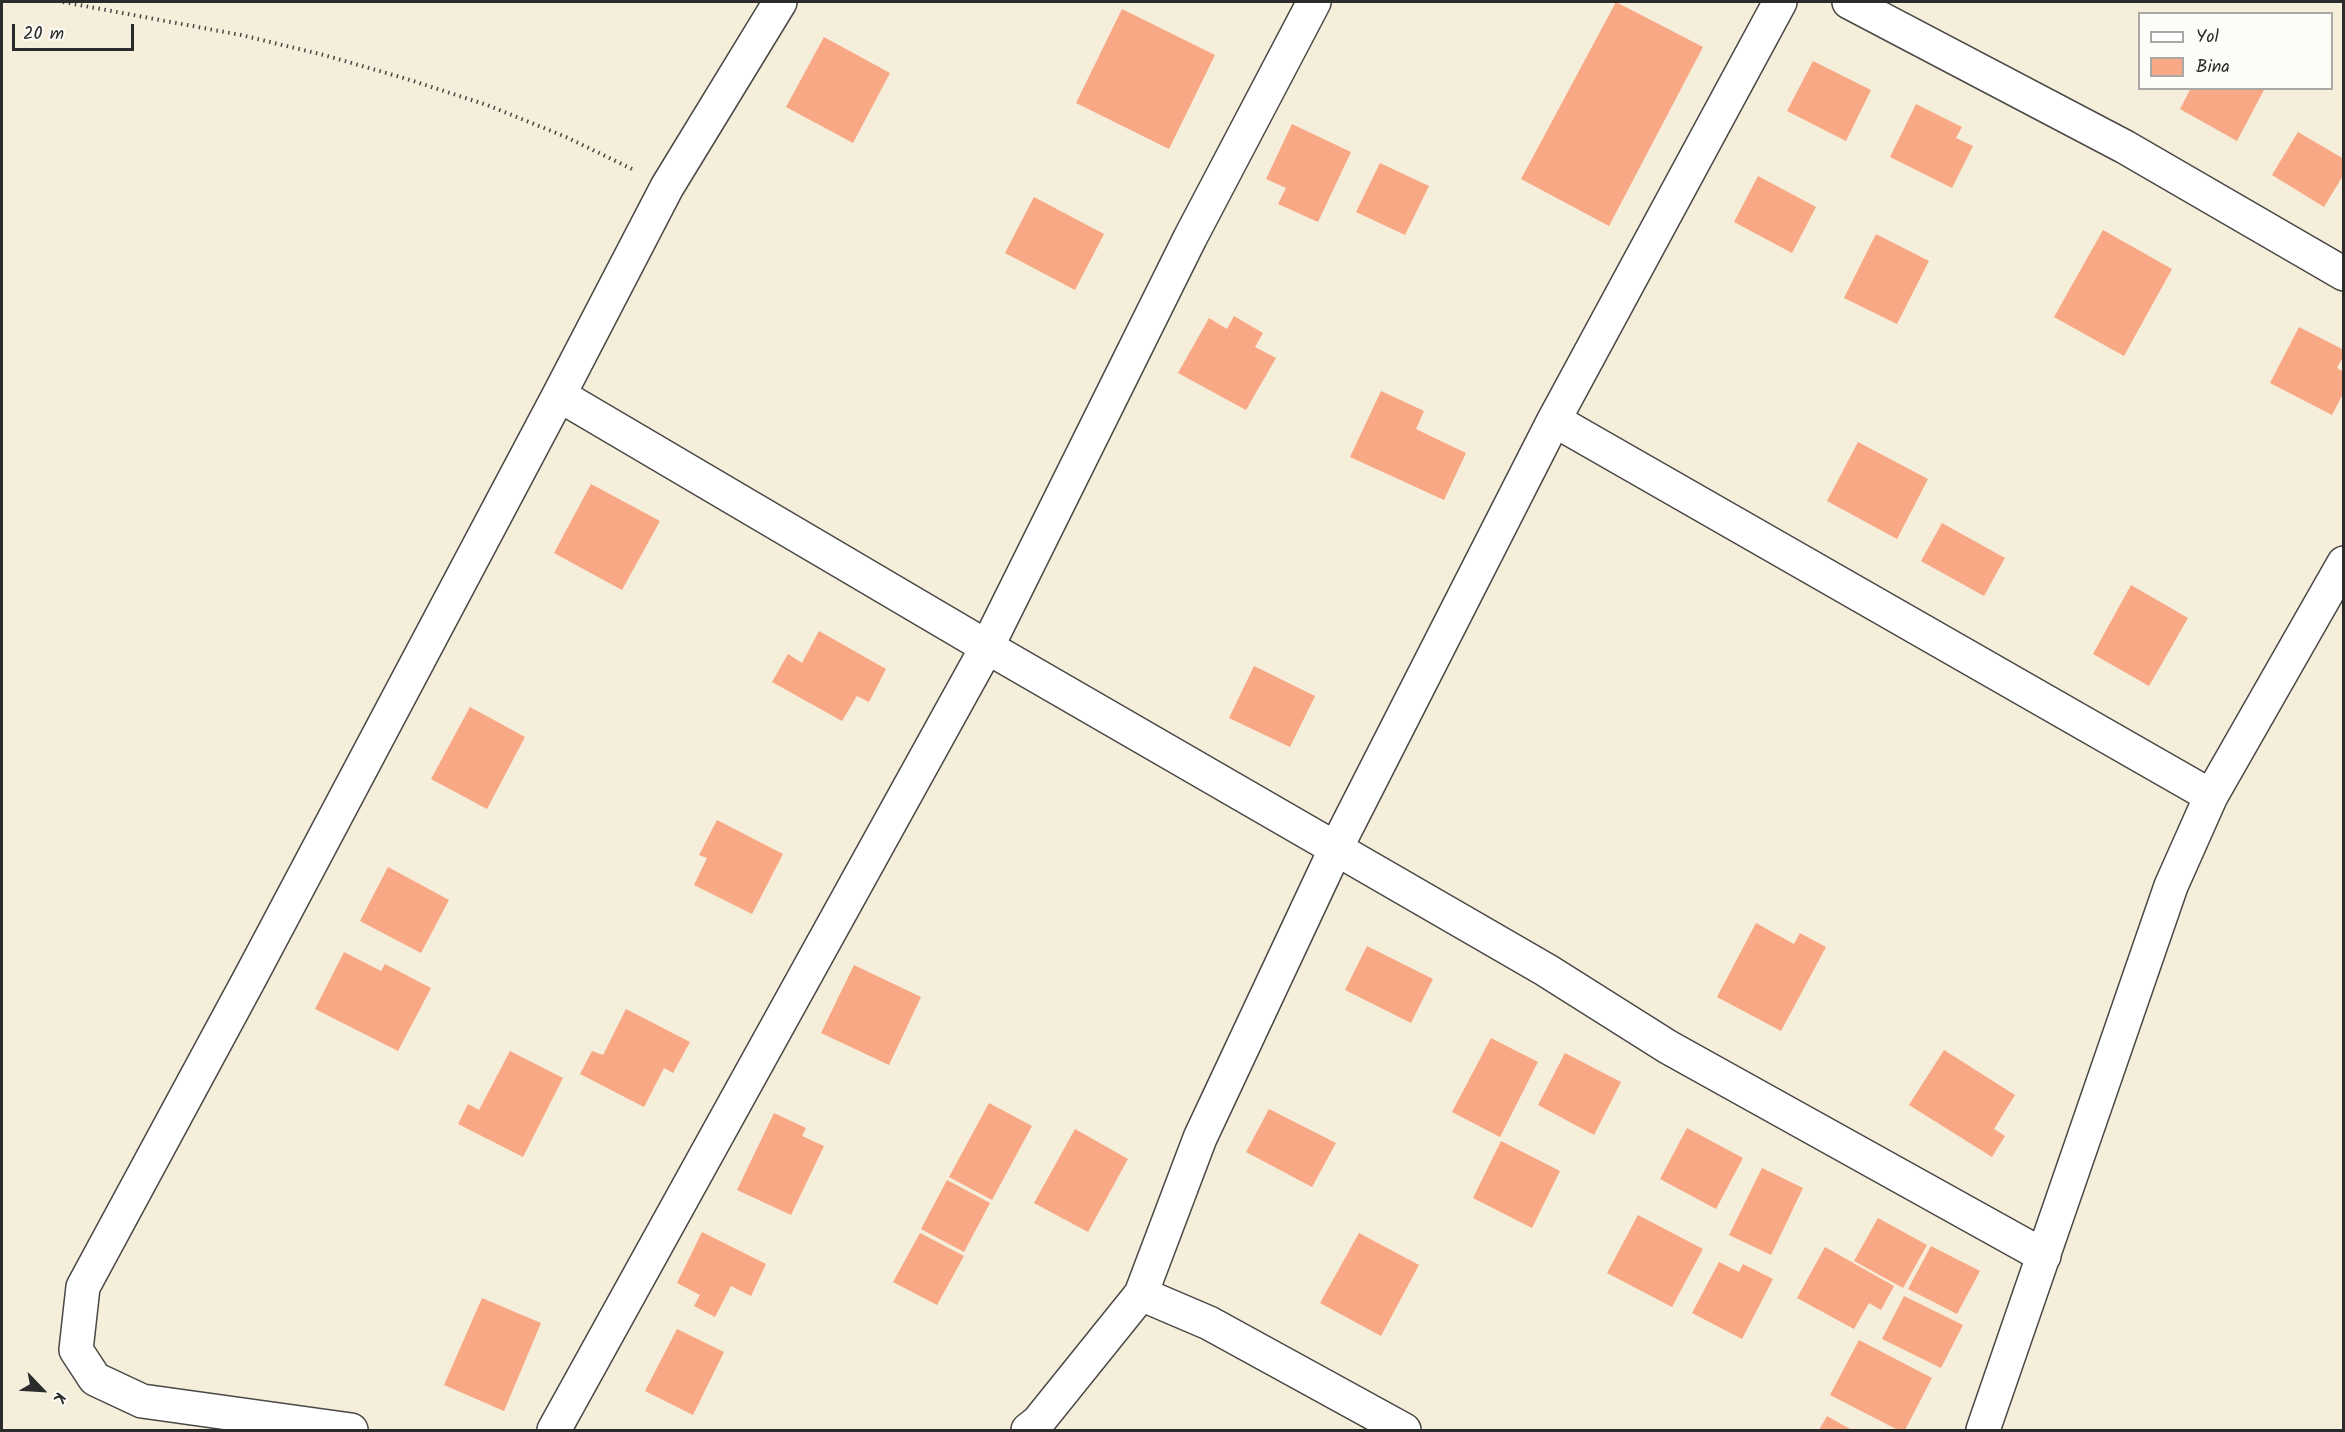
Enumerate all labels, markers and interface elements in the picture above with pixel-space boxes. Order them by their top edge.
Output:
scale bar [15,12,136,50]
legend [2138,12,2333,90]
text: 20 m [23,20,64,49]
text: Yol [2196,23,2219,52]
text: Bina [2196,53,2230,82]
north arrow [12,1360,72,1420]
text: K [45,1388,72,1407]

